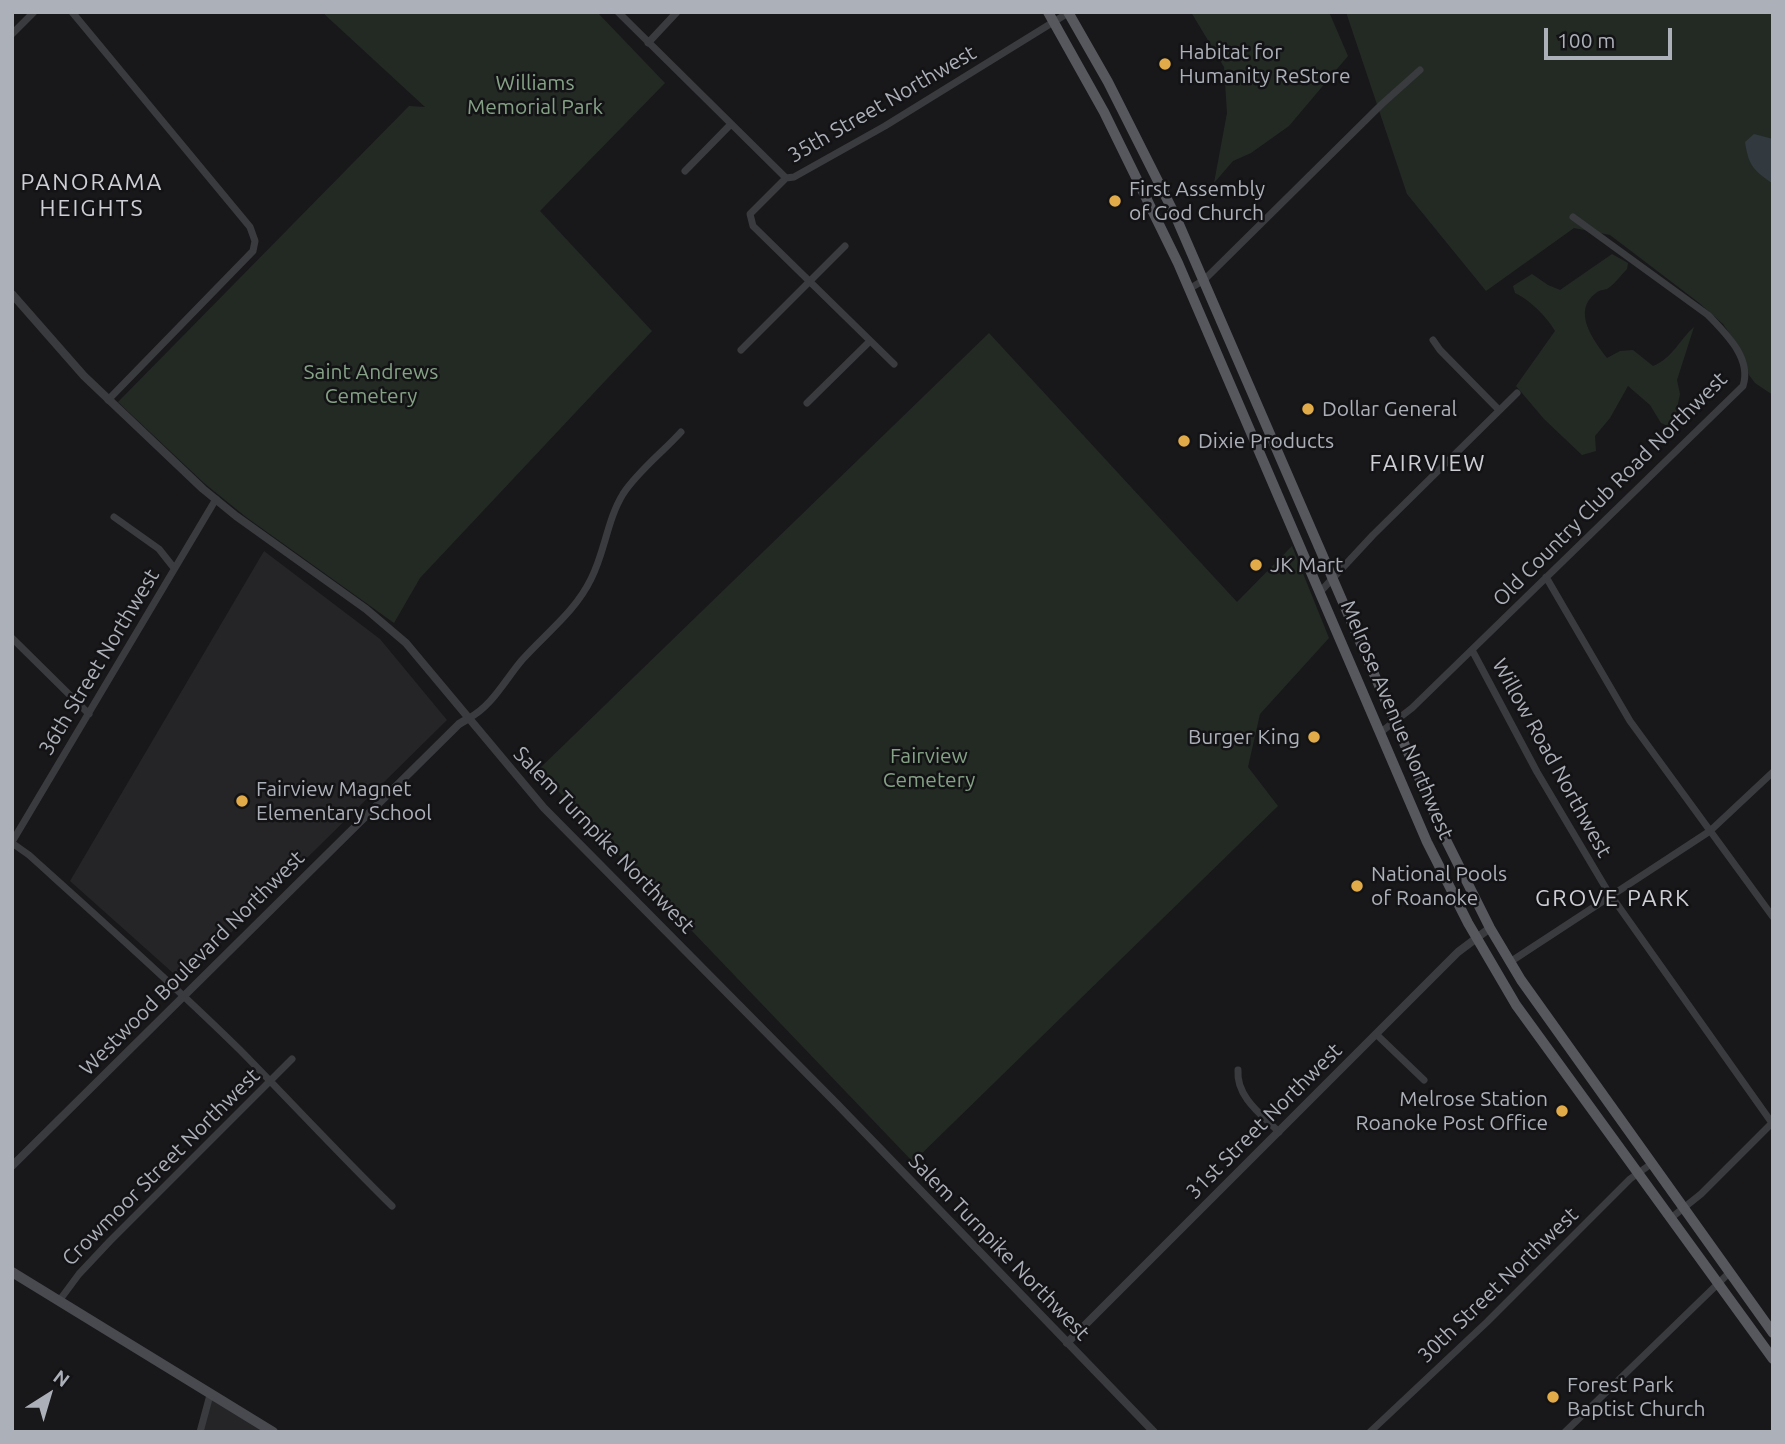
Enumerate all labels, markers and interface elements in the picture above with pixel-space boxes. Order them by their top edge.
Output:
scale bar [1547,14,1675,58]
text: 100 m [1557,28,1615,52]
place label: Habitat for Humanity ReStore [1179,39,1351,89]
street label: 35th Street Northwest [784,40,980,168]
marker: Habitat for Humanity ReStore [1157,56,1173,72]
park label: Williams Memorial Park [467,70,603,120]
district label: PANORAMA HEIGHTS [22,168,162,222]
place label: First Assembly of God Church [1129,176,1265,226]
marker: First Assembly of God Church [1107,193,1123,209]
park label: Saint Andrews Cemetery [304,359,438,409]
street label: Old Country Club Road Northwest [1488,367,1732,611]
place label: Dollar General [1322,396,1457,422]
marker: Dollar General [1300,401,1316,417]
place label: Dixie Products [1198,428,1334,454]
marker: Dixie Products [1176,433,1192,449]
district label: FAIRVIEW [1370,449,1486,477]
place label: JK Mart [1270,552,1343,578]
marker: JK Mart [1248,557,1264,573]
street label: 36th Street Northwest [33,564,165,760]
street label: Melrose Avenue Northwest [1335,597,1459,843]
street label: Willow Road Northwest [1487,654,1617,862]
place label: Burger King [1188,724,1300,750]
marker: Burger King [1306,729,1322,745]
street label: Salem Turnpike Northwest [508,741,700,939]
park label: Fairview Cemetery [883,743,975,793]
place label: Fairview Magnet Elementary School [256,776,432,826]
marker: Fairview Magnet Elementary School [234,793,250,809]
street label: Westwood Boulevard Northwest [74,845,310,1081]
place label: National Pools of Roanoke [1371,861,1507,911]
marker: National Pools of Roanoke [1349,878,1365,894]
district label: GROVE PARK [1536,884,1690,912]
street label: 31st Street Northwest [1181,1038,1347,1204]
street label: Crowmoor Street Northwest [57,1063,265,1271]
place label: Melrose Station Roanoke Post Office [1355,1086,1548,1136]
marker: Melrose Station Roanoke Post Office [1554,1103,1570,1119]
street label: Salem Turnpike Northwest [903,1148,1095,1346]
street label: 30th Street Northwest [1413,1202,1583,1368]
north arrow [14,1360,84,1430]
text: N [49,1365,74,1391]
place label: Forest Park Baptist Church [1567,1372,1705,1422]
marker: Forest Park Baptist Church [1545,1389,1561,1405]

